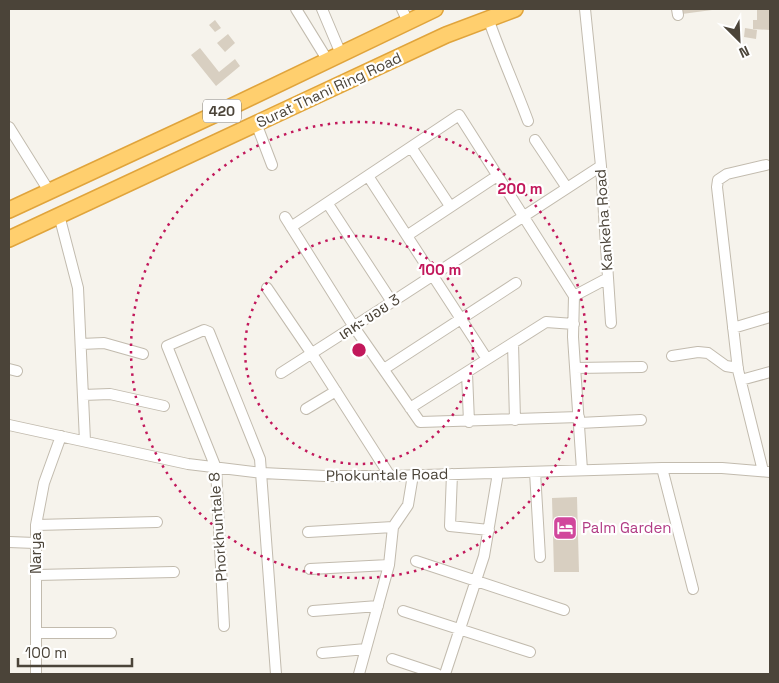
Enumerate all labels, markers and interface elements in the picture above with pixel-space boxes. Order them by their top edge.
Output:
north arrow [714,15,764,65]
text: N [736,42,752,62]
street label: Surat Thani Ring Road [253,47,405,132]
road number: 420 [203,100,241,122]
street label: Kankeha Road [590,168,617,272]
text: 200 m [498,179,542,198]
text: 100 m [419,260,461,279]
street label: เคหะ ขอย 3 [334,290,403,344]
centre of rings [350,341,368,359]
street label: Phokuntale Road [326,464,448,485]
street label: Phorkhuntale 8 [204,472,231,582]
hotel icon: Palm Garden [552,515,578,541]
place label: Palm Garden [582,518,672,537]
street label: Narya [26,532,45,574]
scale bar [18,636,131,668]
text: 100 m [25,643,67,662]

